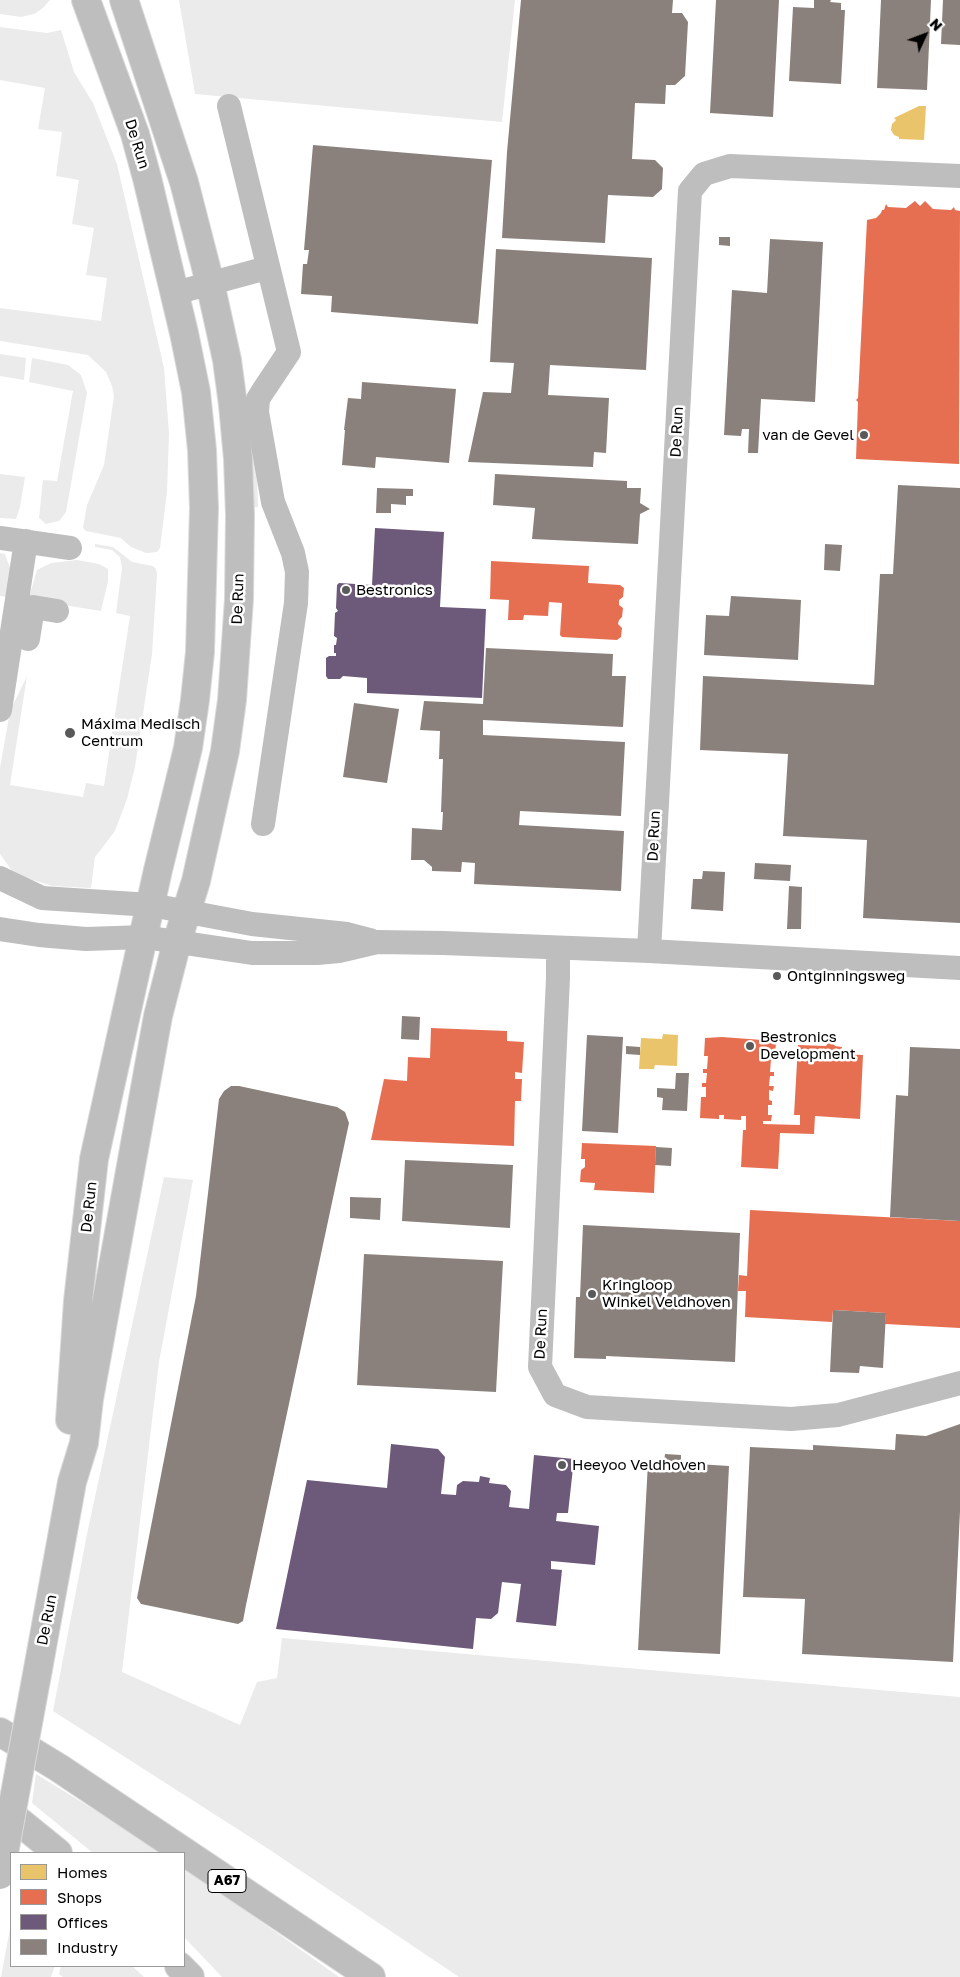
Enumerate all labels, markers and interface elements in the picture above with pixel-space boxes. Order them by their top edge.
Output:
north arrow [900,10,950,60]
text: N [926,15,946,34]
street label: De Run [121,117,153,171]
street label: De Run [667,406,687,458]
place label: van de Gevel [762,426,854,444]
marker: van de Gevel [858,429,870,441]
street label: De Run [228,573,248,625]
place label: Bestronics [356,581,433,599]
marker: Bestronics [340,584,352,596]
place label: Máxima Medisch Centrum [81,715,200,750]
marker: Máxima Medisch Centrum [63,726,77,740]
street label: De Run [644,810,664,862]
place label: Ontginningsweg [787,967,905,985]
marker: Ontginningsweg [771,970,783,982]
place label: Bestronics Development [760,1028,856,1063]
marker: Bestronics Development [744,1040,756,1052]
street label: De Run [77,1181,101,1233]
place label: Kringloop Winkel Veldhoven [602,1276,731,1311]
marker: Kringloop Winkel Veldhoven [586,1288,598,1300]
street label: De Run [531,1308,551,1360]
place label: Heeyoo Veldhoven [572,1456,706,1474]
marker: Heeyoo Veldhoven [556,1459,568,1471]
street label: De Run [33,1593,61,1647]
legend [10,1852,185,1967]
text: Homes [57,1863,107,1881]
road number: A67 [208,1870,246,1892]
text: Shops [57,1888,102,1906]
text: Offices [57,1913,108,1931]
text: Industry [57,1938,118,1956]

